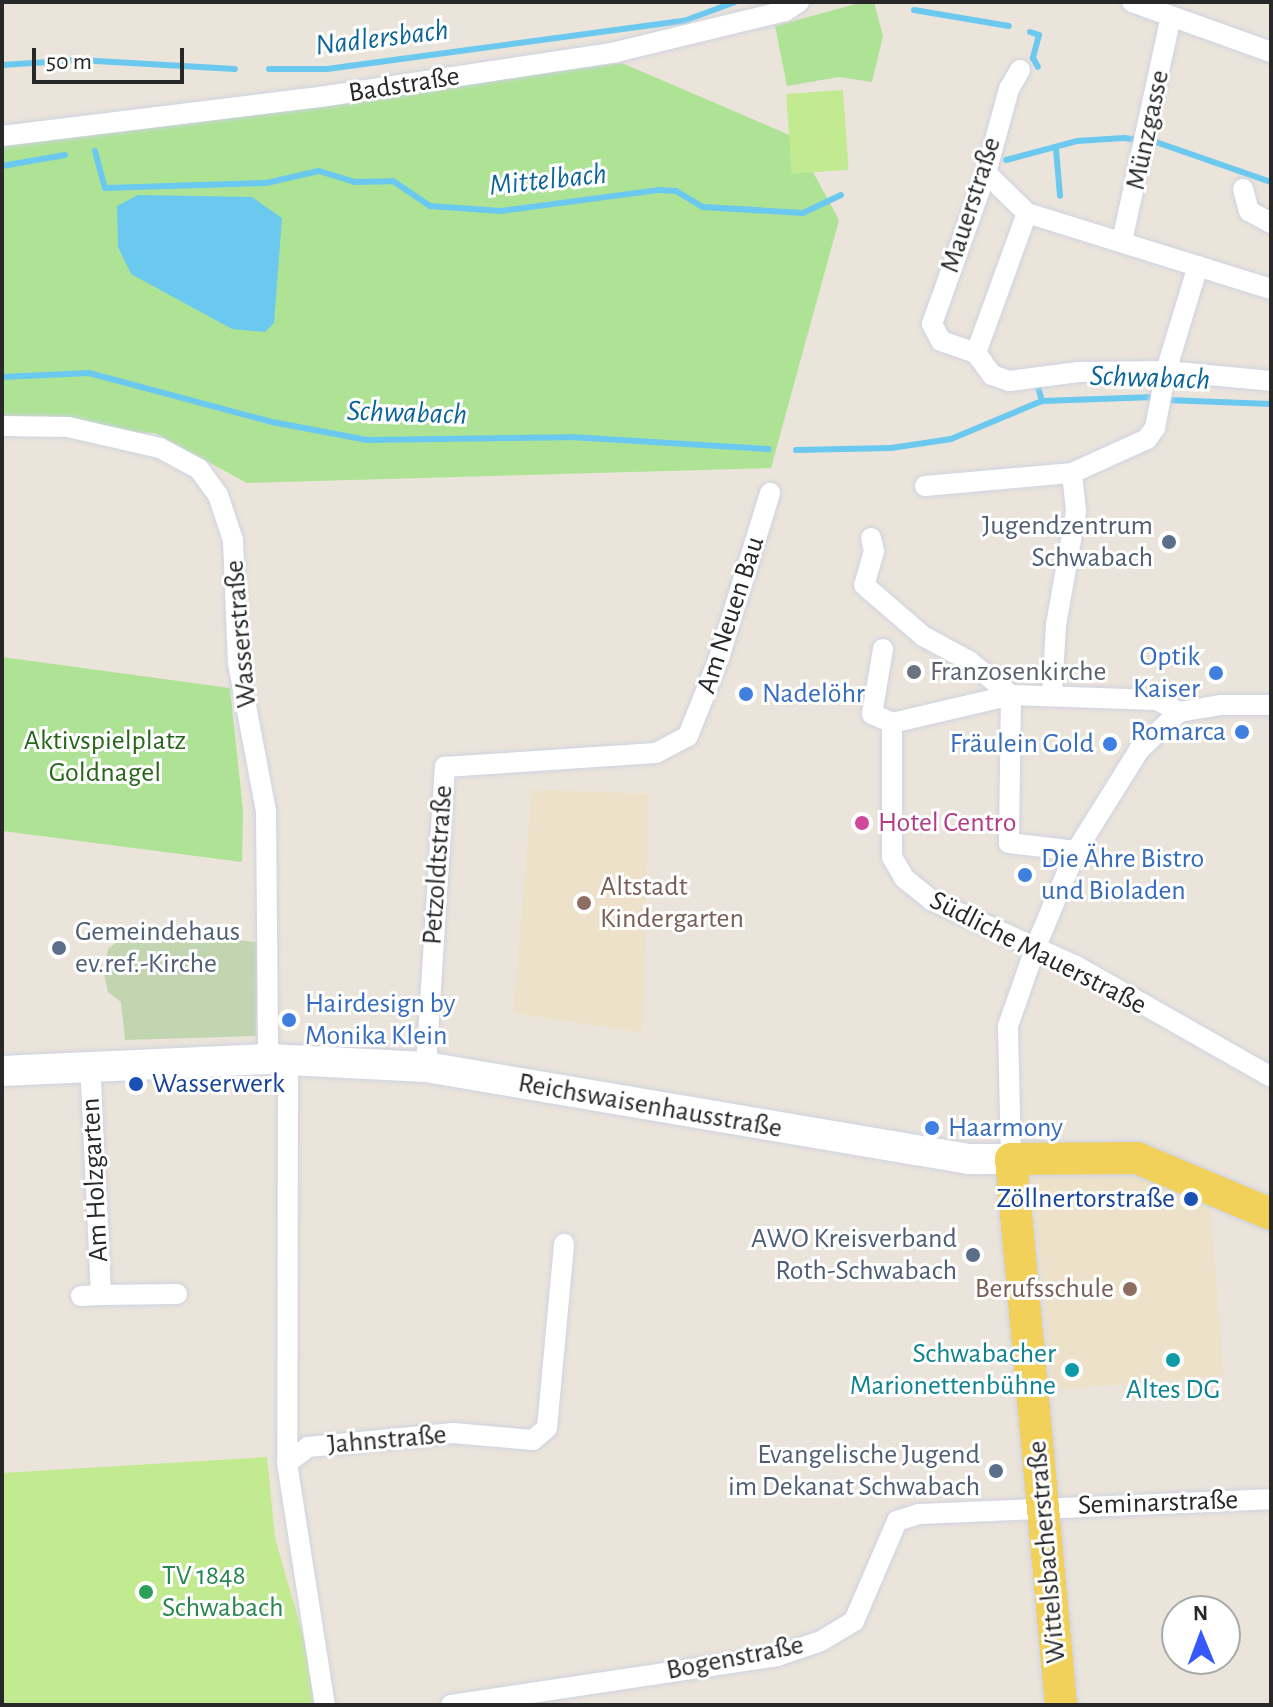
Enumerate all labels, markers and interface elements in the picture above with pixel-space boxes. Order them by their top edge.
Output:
water label: Nadlersbach [313,12,451,64]
scale bar [36,32,188,82]
text: 50 m [46,50,92,74]
street label: Badstraße [346,60,462,110]
street label: Münzgasse [1119,67,1177,193]
street label: Mauerstraße [933,133,1009,277]
water label: Mittelbach [487,156,609,204]
water label: Schwabach [1089,358,1211,398]
water label: Schwabach [346,393,468,433]
place label: Jugendzentrum Schwabach [982,509,1153,575]
street label: Am Neuen Bau [690,532,772,698]
marker: Jugendzentrum Schwabach [1160,533,1178,551]
street label: Wasserstraße [218,559,264,709]
place label: Optik Kaiser [1133,640,1200,706]
place label: Franzosenkirche [930,655,1106,689]
marker: Franzosenkirche [905,663,923,681]
marker: Optik Kaiser [1207,664,1225,682]
place label: Nadelöhr [762,677,865,711]
marker: Nadelöhr [737,685,755,703]
place label: Romarca [1130,715,1226,749]
marker: Romarca [1233,723,1251,741]
park label: Aktivspielplatz Goldnagel [24,724,186,790]
place label: Fräulein Gold [950,727,1094,761]
marker: Fräulein Gold [1101,735,1119,753]
street label: Petzoldtstraße [416,784,460,946]
place label: Hotel Centro [878,806,1016,840]
marker: Hotel Centro [853,814,871,832]
place label: Die Ähre Bistro und Bioladen [1041,842,1204,908]
marker: Die Ähre Bistro und Bioladen [1016,866,1034,884]
place label: Altstadt Kindergarten [600,870,744,936]
street label: Südliche Mauerstraße [924,884,1152,1022]
marker: Altstadt Kindergarten [575,894,593,912]
place label: Gemeindehaus ev.ref.-Kirche [75,915,240,981]
marker: Gemeindehaus ev.ref.-Kirche [50,939,68,957]
place label: Hairdesign by Monika Klein [305,987,456,1053]
marker: Hairdesign by Monika Klein [280,1011,298,1029]
street label: Reichswaisenhausstraße [515,1066,785,1146]
place label: Wasserwerk [152,1067,285,1101]
marker: Wasserwerk [127,1075,145,1093]
street label: Am Holzgarten [74,1097,116,1263]
place label: Haarmony [948,1111,1063,1145]
marker: Haarmony [923,1119,941,1137]
place label: Zöllnertorstraße [997,1182,1175,1216]
marker: Zöllnertorstraße [1182,1190,1200,1208]
place label: AWO Kreisverband Roth-Schwabach [751,1222,957,1288]
marker: AWO Kreisverband Roth-Schwabach [964,1246,982,1264]
place label: Berufsschule [975,1272,1114,1306]
marker: Berufsschule [1121,1280,1139,1298]
place label: Schwabacher Marionettenbühne [850,1337,1056,1403]
marker: Altes DG [1164,1351,1182,1369]
marker: Schwabacher Marionettenbühne [1063,1361,1081,1379]
place label: Altes DG [1126,1373,1220,1407]
street label: Jahnstraße [326,1418,448,1462]
place label: Evangelische Jugend im Dekanat Schwabach [728,1438,980,1504]
street label: Wittelsbacherstraße [1021,1439,1073,1665]
marker: Evangelische Jugend im Dekanat Schwabach [987,1462,1005,1480]
street label: Seminarstraße [1077,1483,1239,1523]
place label: TV 1848 Schwabach [162,1559,283,1625]
marker: TV 1848 Schwabach [137,1583,155,1601]
north arrow [1161,1595,1241,1675]
text: N [1193,1602,1208,1624]
street label: Bogenstraße [664,1628,806,1688]

